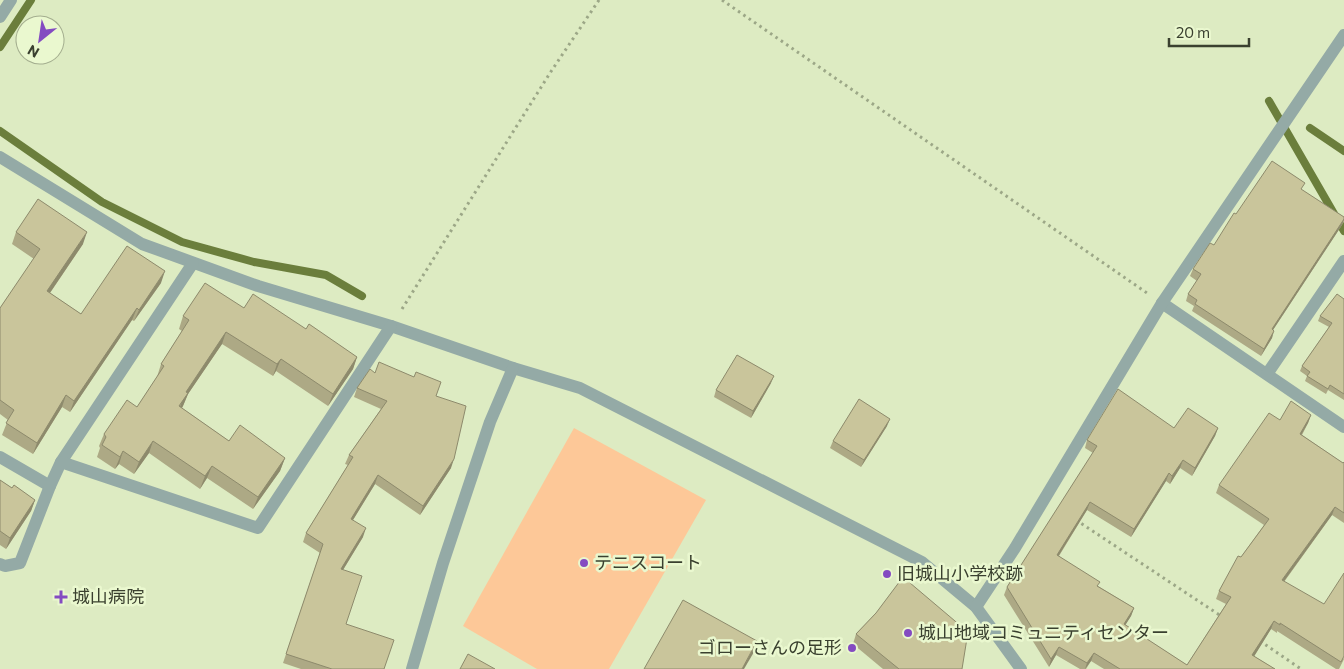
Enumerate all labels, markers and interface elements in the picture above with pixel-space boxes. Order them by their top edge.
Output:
north arrow [15,15,65,65]
scale bar [1169,15,1249,47]
text: 20 m [1176,23,1210,41]
text: N [24,42,42,62]
place label: テニスコート [594,551,702,573]
marker: テニスコート [578,557,590,569]
place label: 旧城山小学校跡 [897,562,1023,584]
marker: 旧城山小学校跡 [881,568,893,580]
place label: 城山病院 [72,585,144,607]
marker: 城山病院 [54,590,68,604]
place label: 城山地域コミュニティセンター [918,621,1169,643]
marker: 城山地域コミュニティセンター [902,627,914,639]
place label: ゴローさんの足形 [698,636,842,658]
marker: ゴローさんの足形 [846,642,858,654]

